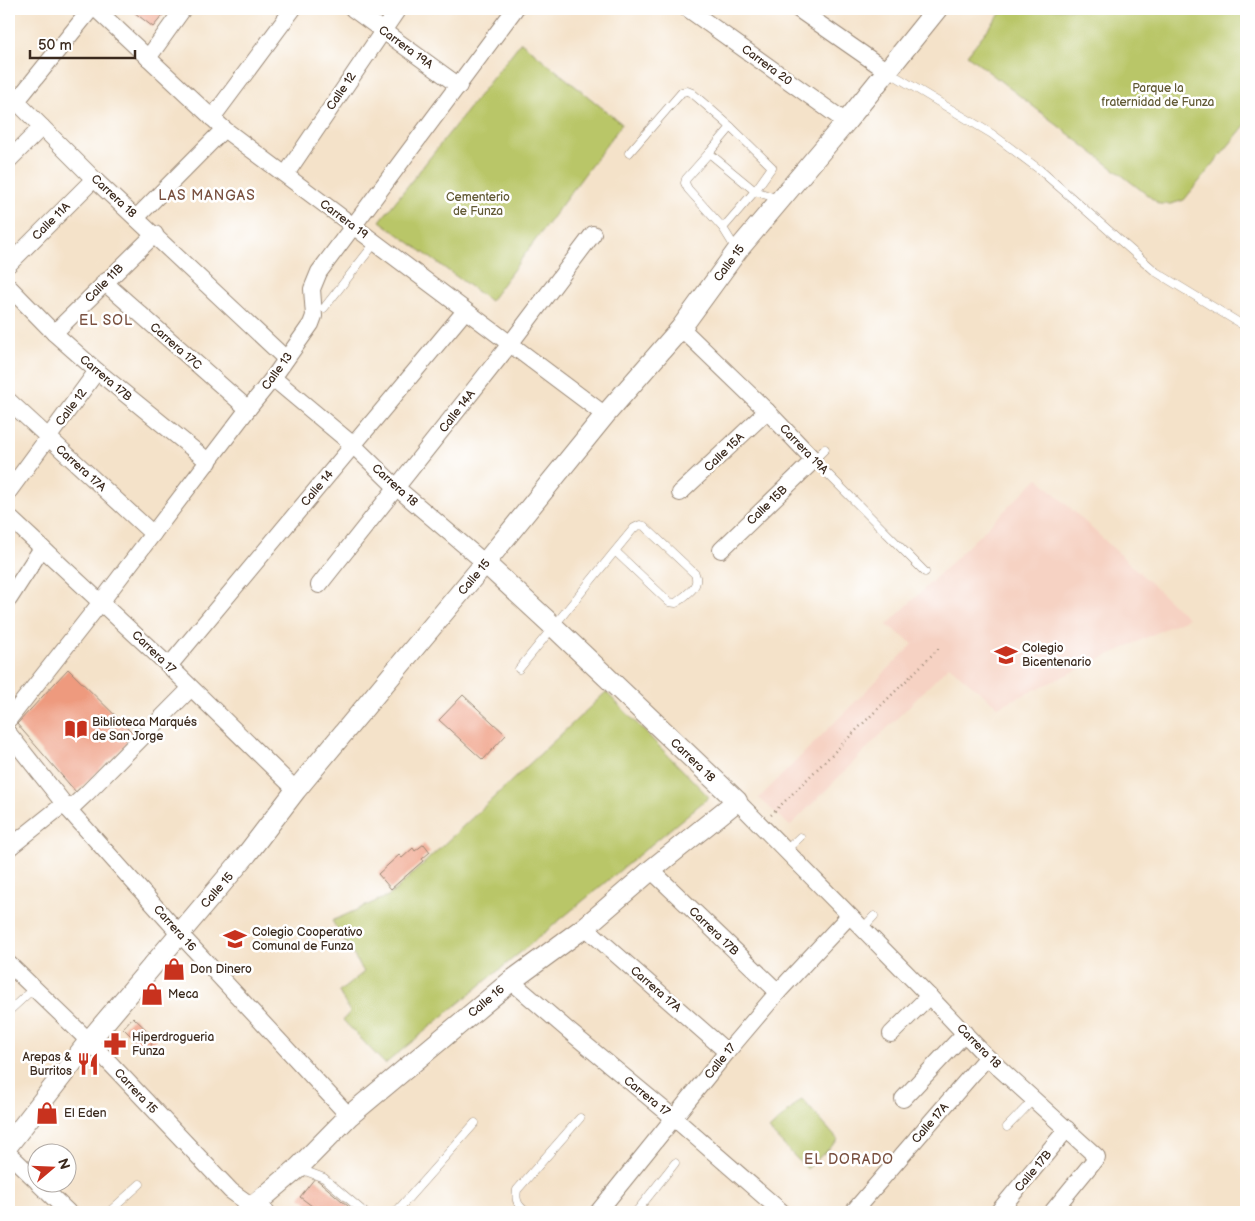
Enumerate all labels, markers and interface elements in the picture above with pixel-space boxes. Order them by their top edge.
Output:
street label: Carrera 19A [375,23,437,73]
scale bar [30,28,135,60]
text: 50 m [38,36,72,55]
street label: Carrera 20 [738,42,795,89]
street label: Calle 12 [323,69,360,113]
park label: Parque la fraternidad de Funza [1102,81,1215,110]
street label: Carrera 18 [88,172,139,221]
district label: LAS MANGAS [158,187,256,204]
park label: Cementerio de Funza [446,190,510,219]
street label: Carrera 19 [317,196,371,242]
street label: Calle 11A [29,199,74,243]
street label: Calle 15 [711,242,748,285]
street label: Calle 11B [82,261,127,306]
district label: EL SOL [79,312,133,329]
street label: Carrera 17C [147,320,205,373]
street label: Calle 13 [259,349,296,393]
street label: Carrera 17B [76,352,135,405]
street label: Calle 12 [53,386,90,429]
street label: Calle 14A [436,386,479,436]
street label: Carrera 19A [776,421,832,478]
street label: Calle 15A [701,429,748,475]
street label: Carrera 17A [52,442,110,495]
street label: Carrera 18 [369,461,421,510]
street label: Calle 14 [298,467,337,510]
street label: Calle 15B [744,482,791,528]
street label: Calle 15 [455,556,494,598]
street label: Carrera 17 [128,628,179,677]
place label: Colegio Bicentenario [1022,641,1091,670]
school or university icon: Colegio Bicentenario [993,642,1019,668]
place label: Biblioteca Marqués de San Jorge [92,715,197,744]
library icon: Biblioteca Marqués de San Jorge [63,716,89,742]
street label: Carrera 18 [667,735,718,785]
street label: Calle 15 [198,869,237,911]
street label: Carrera 16 [150,902,199,955]
street label: Carrera 17B [686,904,742,959]
place label: Colegio Cooperativo Comunal de Funza [252,925,363,954]
school or university icon: Colegio Cooperativo Comunal de Funza [222,926,248,952]
shop icon: Don Dinero [161,956,187,982]
place label: Don Dinero [190,962,252,977]
street label: Carrera 17A [627,963,685,1016]
shop icon: Meca [139,981,165,1007]
street label: Calle 16 [465,982,508,1021]
place label: Meca [168,987,199,1002]
street label: Carrera 18 [953,1021,1004,1072]
place label: Hiperdrogueria Funza [132,1030,214,1059]
pharmacy icon: Hiperdrogueria Funza [102,1031,128,1057]
street label: Calle 17 [702,1040,739,1082]
place label: Arepas & Burritos [23,1050,72,1079]
restaurant icon: Arepas & Burritos [75,1051,101,1077]
street label: Carrera 15 [111,1066,160,1117]
street label: Carrera 17 [620,1073,673,1120]
street label: Calle 17A [909,1099,952,1147]
shop icon: El Eden [34,1100,60,1126]
place label: El Eden [64,1106,107,1121]
north arrow [28,1144,78,1194]
street label: Calle 17B [1012,1147,1055,1195]
district label: EL DORADO [804,1151,894,1168]
text: N [54,1156,74,1172]

